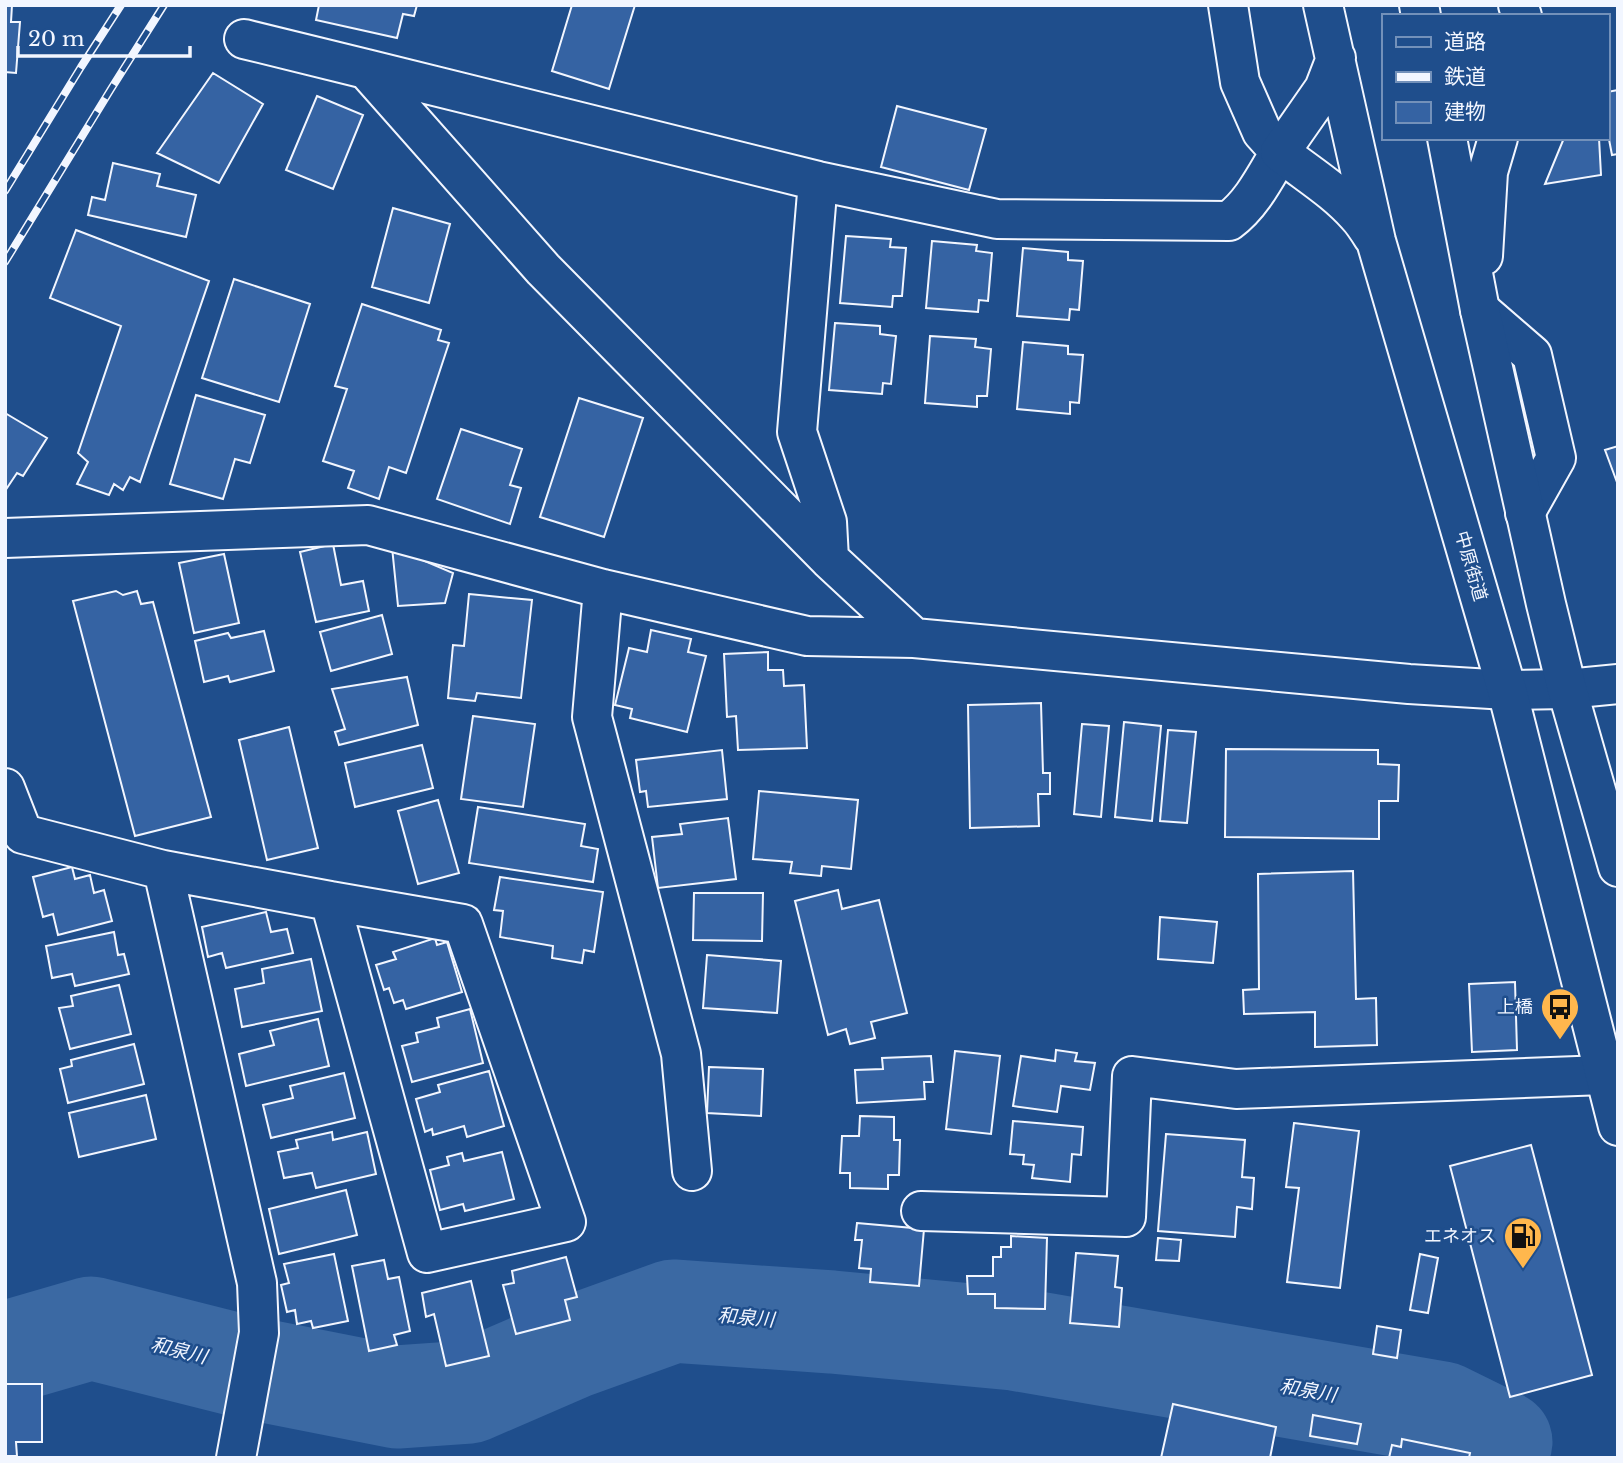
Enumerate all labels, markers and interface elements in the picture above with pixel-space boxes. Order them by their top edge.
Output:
scale bar [18,14,189,58]
legend [1382,14,1609,140]
text: 20 m [28,26,85,52]
text: 道路 [1444,29,1486,55]
text: 鉄道 [1444,64,1486,90]
text: 建物 [1444,99,1486,125]
street label: 中原街道 [1451,528,1491,604]
bus stop icon: 上橋 [1539,986,1581,1041]
place label: 上橋 [1497,996,1533,1018]
fuel station icon: エネオス [1502,1215,1544,1270]
place label: エネオス [1424,1225,1496,1247]
water label: 和泉川 [717,1304,777,1332]
water label: 和泉川 [148,1332,211,1369]
water label: 和泉川 [1278,1374,1340,1407]

